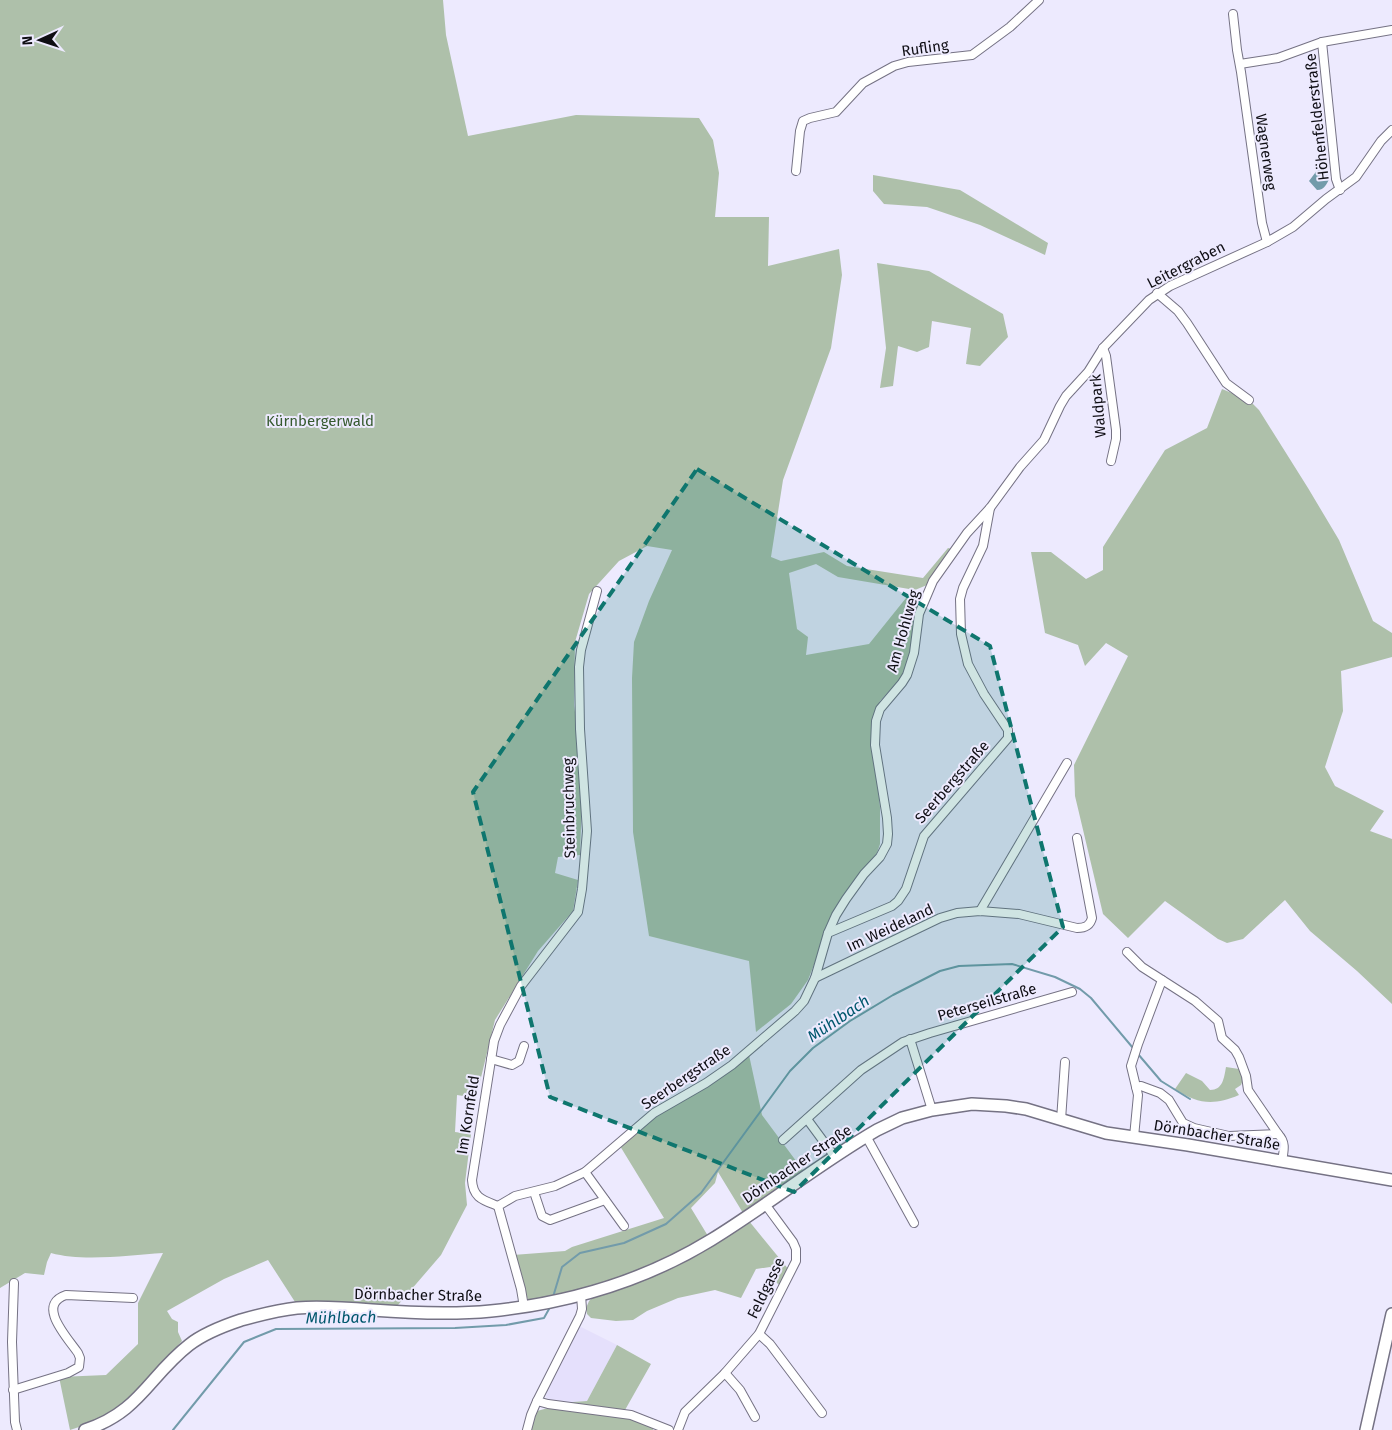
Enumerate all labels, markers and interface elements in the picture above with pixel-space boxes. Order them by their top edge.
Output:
north arrow [15,15,65,65]
text: N [19,36,36,46]
street label: Rufling [900,36,950,60]
street label: Höhenfelderstraße [1301,53,1333,181]
street label: Wagnerweg [1252,112,1280,192]
street label: Leitergraben [1144,238,1228,292]
street label: Waldpark [1086,373,1110,438]
park label: Kürnbergerwald [266,412,374,430]
street label: Am Hohlweg [883,588,923,674]
street label: Seerbergstraße [911,737,993,827]
street label: Steinbruchweg [559,757,579,858]
street label: Im Weideland [844,900,936,956]
street label: Peterseilstraße [935,979,1039,1025]
water label: Mühlbach [804,991,873,1046]
street label: Seerbergstraße [638,1041,734,1113]
street label: Im Kornfeld [453,1074,483,1156]
street label: Dörnbacher Straße [1152,1116,1282,1154]
street label: Dörnbacher Straße [739,1121,855,1207]
street label: Feldgasse [743,1254,789,1322]
street label: Dörnbacher Straße [354,1285,482,1305]
water label: Mühlbach [305,1307,377,1328]

